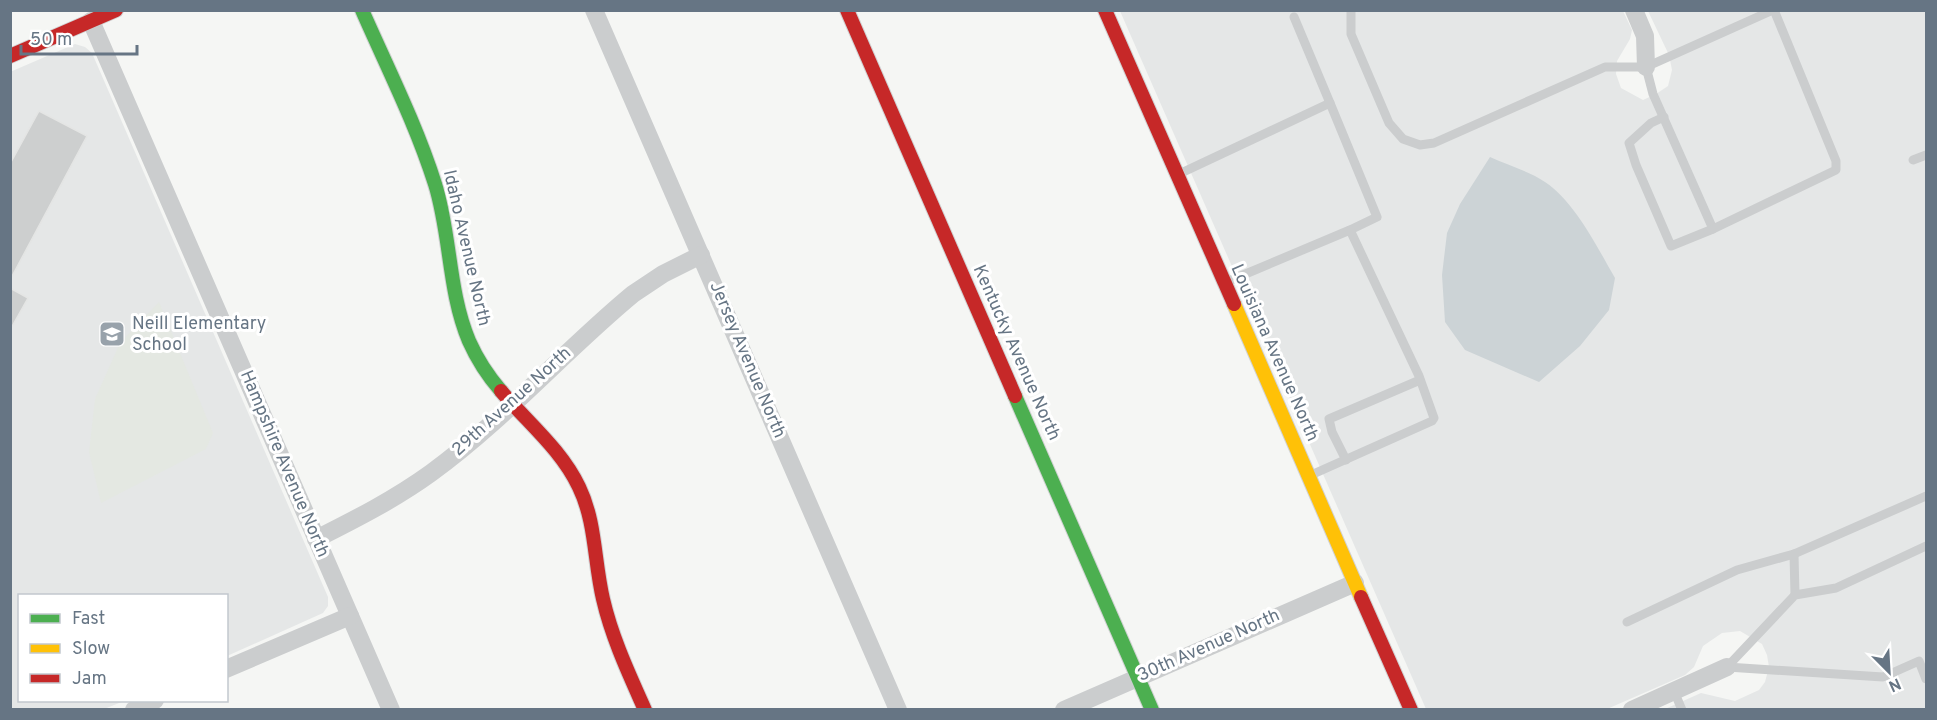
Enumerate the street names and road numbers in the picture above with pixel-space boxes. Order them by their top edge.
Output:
street label: Idaho Avenue North [437,168,495,328]
street label: Louisiana Avenue North [1225,261,1323,445]
street label: Kentucky Avenue North [967,262,1065,444]
street label: Jersey Avenue North [704,278,790,442]
street label: 29th Avenue North [448,342,576,462]
street label: Hampshire Avenue North [234,367,334,561]
street label: 30th Avenue North [1134,604,1284,688]

